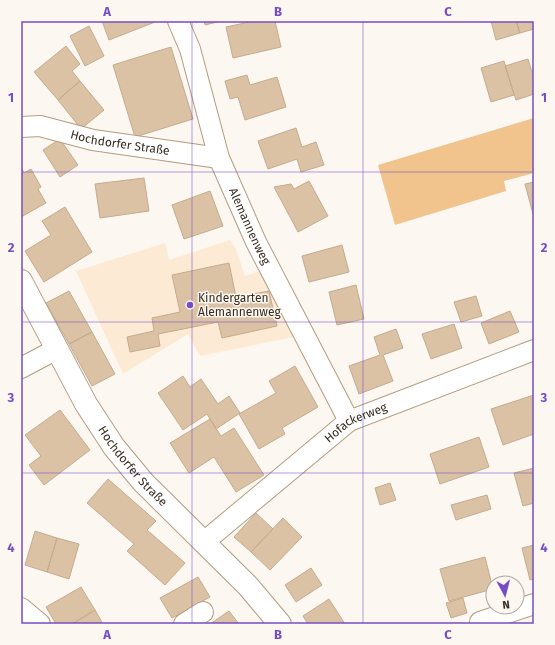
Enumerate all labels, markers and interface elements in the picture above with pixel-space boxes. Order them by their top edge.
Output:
text: A [102,4,111,19]
text: B [274,4,282,19]
text: C [444,4,452,19]
text: 1 [8,90,14,105]
text: 1 [541,90,547,105]
street label: Hochdorfer Straße [69,127,171,158]
street label: Alemannenweg [226,186,274,268]
text: 2 [8,240,15,255]
text: 2 [541,240,548,255]
place label: Kindergarten Alemannenweg [198,291,281,319]
marker: Kindergarten Alemannenweg [185,300,195,310]
text: 3 [7,390,15,405]
text: 3 [540,390,548,405]
street label: Hofackerweg [322,400,390,445]
street label: Hochdorfer Straße [95,423,170,509]
text: 4 [7,540,15,555]
text: 4 [540,540,548,555]
north arrow [485,575,525,615]
text: N [502,598,511,611]
text: A [102,627,111,642]
text: B [274,627,282,642]
text: C [444,627,452,642]

